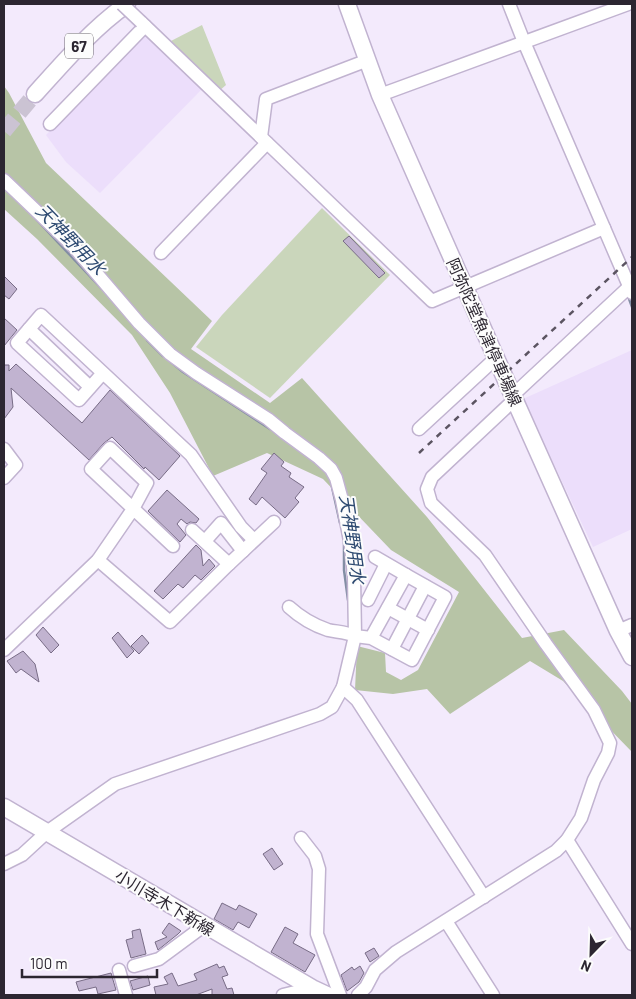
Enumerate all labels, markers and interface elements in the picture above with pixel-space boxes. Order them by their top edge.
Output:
road number: 67 [65,34,93,58]
water label: 天神野用水 [32,199,112,280]
street label: 阿弥陀堂魚津停車場線 [444,255,526,409]
water label: 天神野用水 [336,493,370,587]
street label: 小川寺木下新線 [112,865,218,939]
north arrow [566,929,616,979]
scale bar [22,946,158,978]
text: 100 m [30,954,68,972]
text: N [578,957,593,976]

